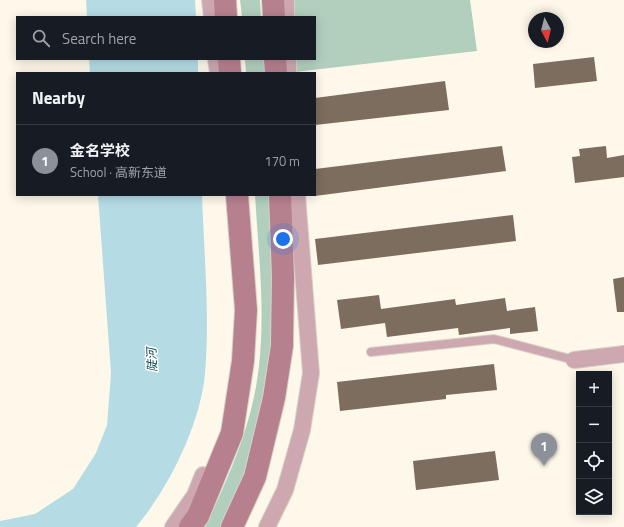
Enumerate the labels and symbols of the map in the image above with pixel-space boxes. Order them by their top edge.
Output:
north arrow [528,12,564,48]
your location [273,229,293,249]
water label: 陡河 [142,346,161,372]
pin: 1 [531,433,557,466]

